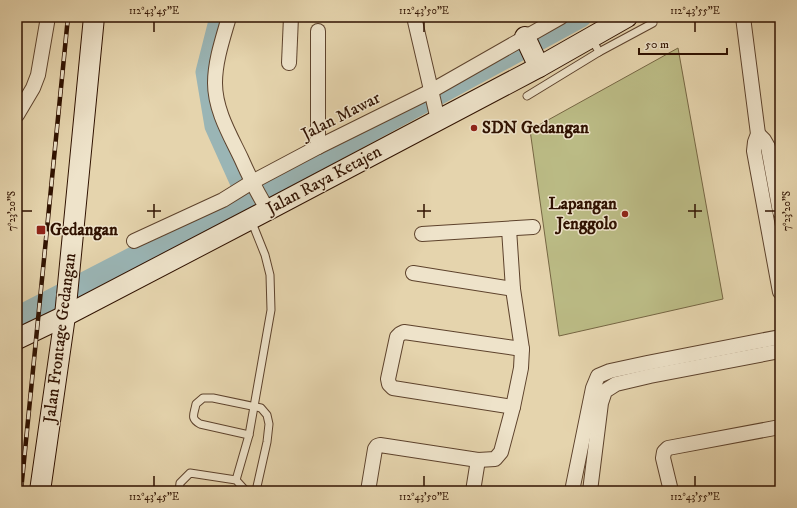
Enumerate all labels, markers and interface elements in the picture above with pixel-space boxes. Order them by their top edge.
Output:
text: 112°43'45"E [129,5,179,17]
text: 112°43'50"E [399,5,449,17]
text: 112°43'55"E [670,5,720,17]
scale bar [639,30,727,56]
text: 50 m [645,37,669,52]
street label: Jalan Mawar [296,86,385,146]
place label: SDN Gedangan [482,117,589,139]
marker: SDN Gedangan [469,123,479,133]
street label: Jalan Raya Ketajen [261,140,385,221]
text: 7°23'20"S [6,191,18,231]
text: 7°23'20"S [781,191,793,231]
place label: Lapangan Jenggolo [549,193,617,235]
marker: Lapangan Jenggolo [620,209,630,219]
place label: Gedangan [50,219,118,241]
marker: Gedangan [35,224,47,236]
street label: Jalan Frontage Gedangan [38,252,81,426]
text: 112°43'45"E [129,491,179,503]
text: 112°43'50"E [399,491,449,503]
text: 112°43'55"E [670,491,720,503]

